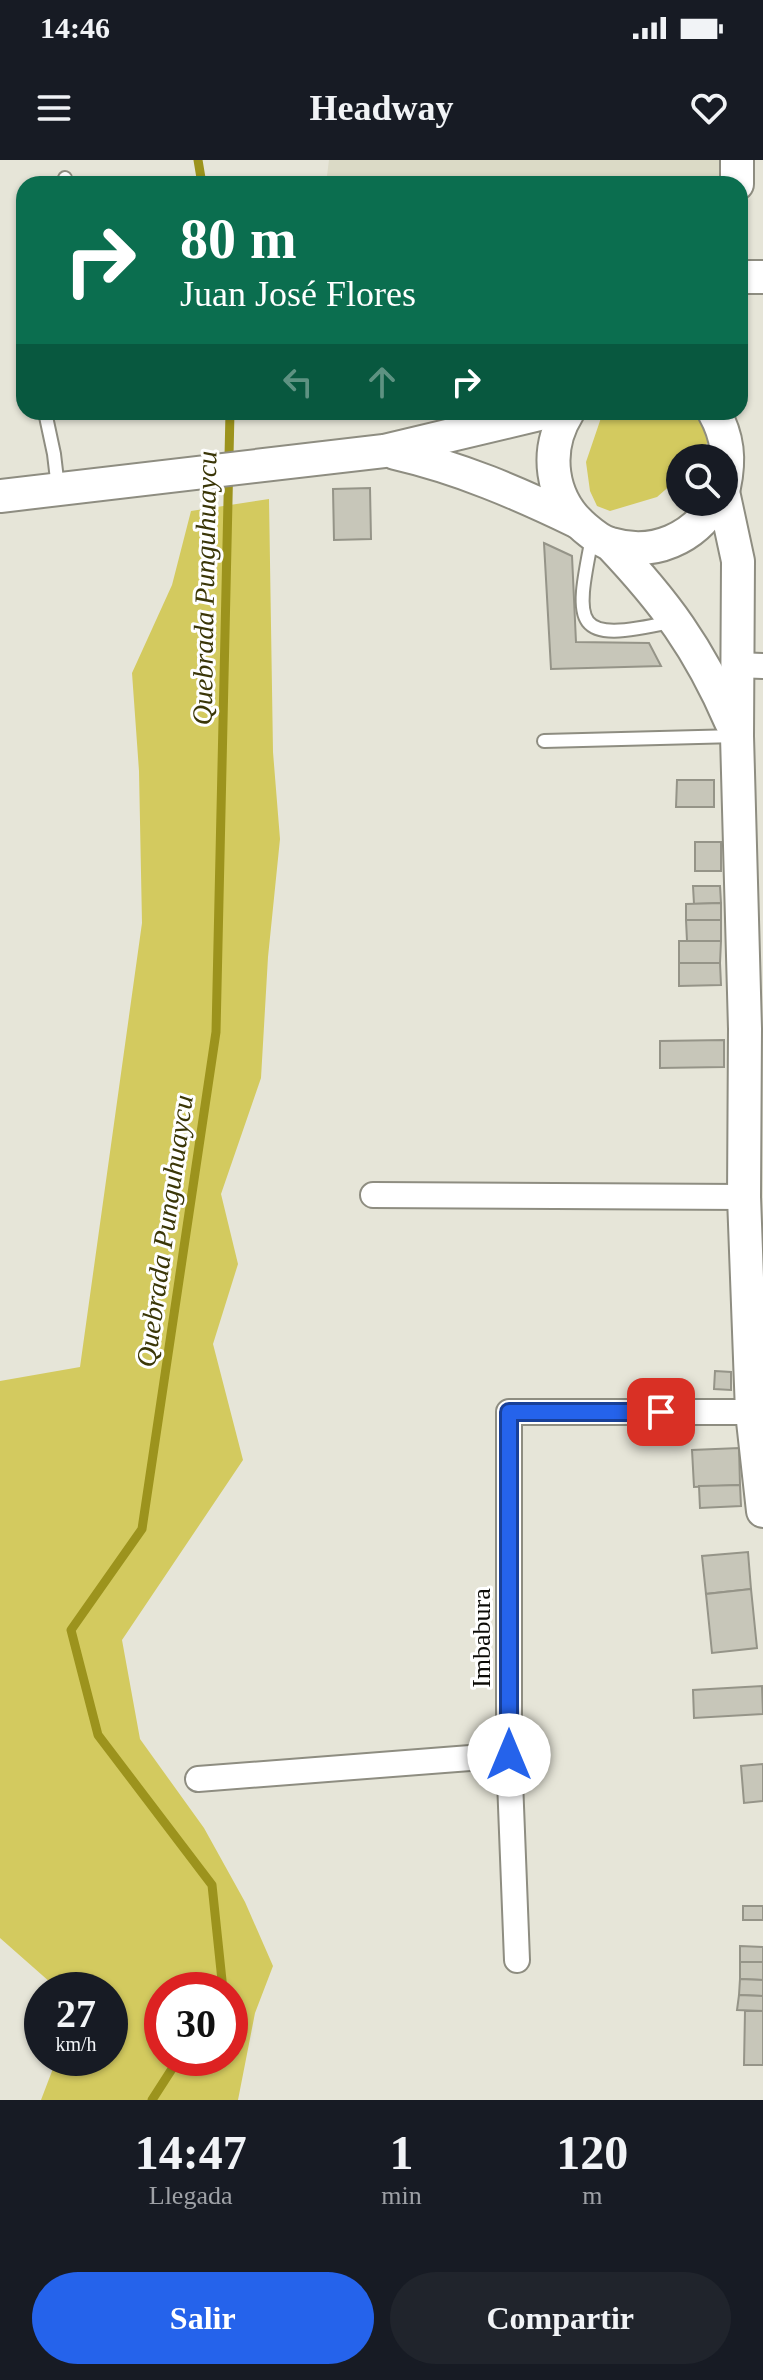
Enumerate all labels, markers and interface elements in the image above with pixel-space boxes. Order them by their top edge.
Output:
text: 14:46 [40,11,110,44]
icon: menu [32,86,76,130]
icon: heart [687,86,731,130]
text: Headway [310,88,454,128]
icon: right [48,208,152,312]
text: 80 m [180,208,297,270]
text: Juan José Flores [180,274,416,314]
icon: left [276,360,320,404]
icon: ahead [360,360,404,404]
icon: right [444,360,488,404]
map controls [666,444,738,516]
button: search [666,444,738,516]
water label: Quebrada Punguhuaycu [187,451,222,726]
water label: Quebrada Punguhuaycu [130,1093,199,1369]
pin [627,1378,695,1446]
icon: arrive [639,1390,683,1434]
street label: Imbabura [467,1588,496,1688]
position arrow [467,1713,551,1797]
speed limit sign: 30 [144,1972,248,2076]
text: 27 [56,1991,96,2036]
text: km/h [55,2033,97,2055]
text: 14:47 [135,2126,247,2179]
text: 1 [389,2126,413,2179]
text: 120 [556,2126,628,2179]
text: Llegada [149,2181,233,2210]
text: min [381,2181,422,2210]
text: m [582,2181,602,2210]
button: Salir [32,2272,374,2364]
button: Compartir [390,2272,731,2364]

